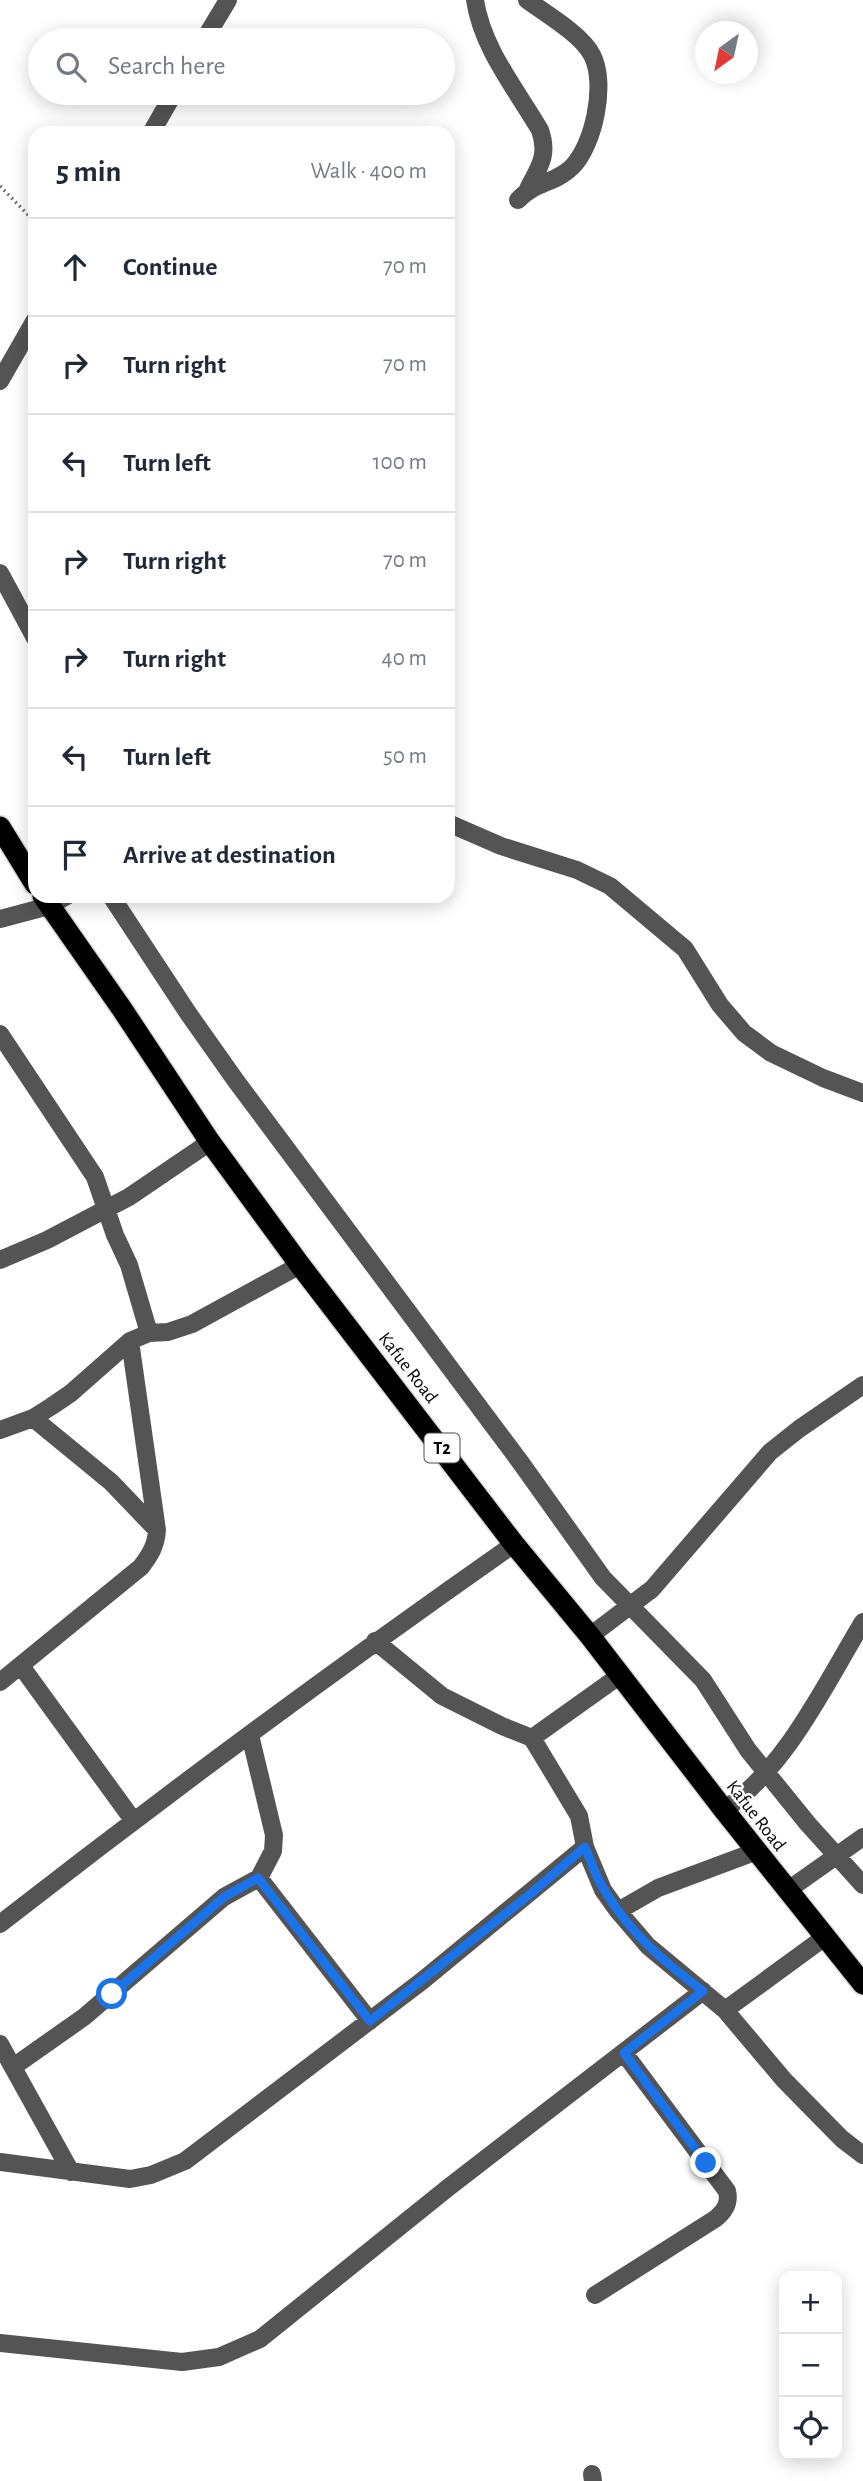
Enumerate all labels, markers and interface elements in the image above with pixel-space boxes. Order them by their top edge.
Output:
north arrow [695,21,758,84]
search box [28,28,455,105]
icon: search [52,48,90,86]
text: Search here [108,53,226,79]
text: 5 min [56,157,121,187]
text: Walk · 400 m [311,160,427,183]
icon: ahead [56,248,94,286]
text: Continue [123,254,218,280]
text: 70 m [383,255,427,278]
icon: right [56,346,94,384]
text: Turn right [123,352,226,378]
text: 70 m [383,353,427,376]
icon: left [56,444,94,482]
text: Turn left [123,450,211,476]
text: 100 m [373,451,427,474]
icon: right [56,542,94,580]
text: Turn right [123,548,226,574]
text: 70 m [383,549,427,572]
icon: right [56,640,94,678]
text: Turn right [123,646,226,672]
text: 40 m [382,647,427,670]
icon: left [56,738,94,776]
text: Turn left [123,744,211,770]
text: 50 m [383,745,427,768]
icon: arrive [56,836,94,874]
text: Arrive at destination [123,842,336,868]
street label: Kafue Road [375,1329,441,1407]
road number: T2 [424,1434,460,1462]
street label: Kafue Road [723,1777,789,1855]
route start [96,1978,127,2009]
route end [690,2147,721,2178]
map controls [779,2271,842,2460]
button: + [779,2271,842,2334]
button: − [779,2334,842,2397]
button: locate [779,2397,842,2460]

